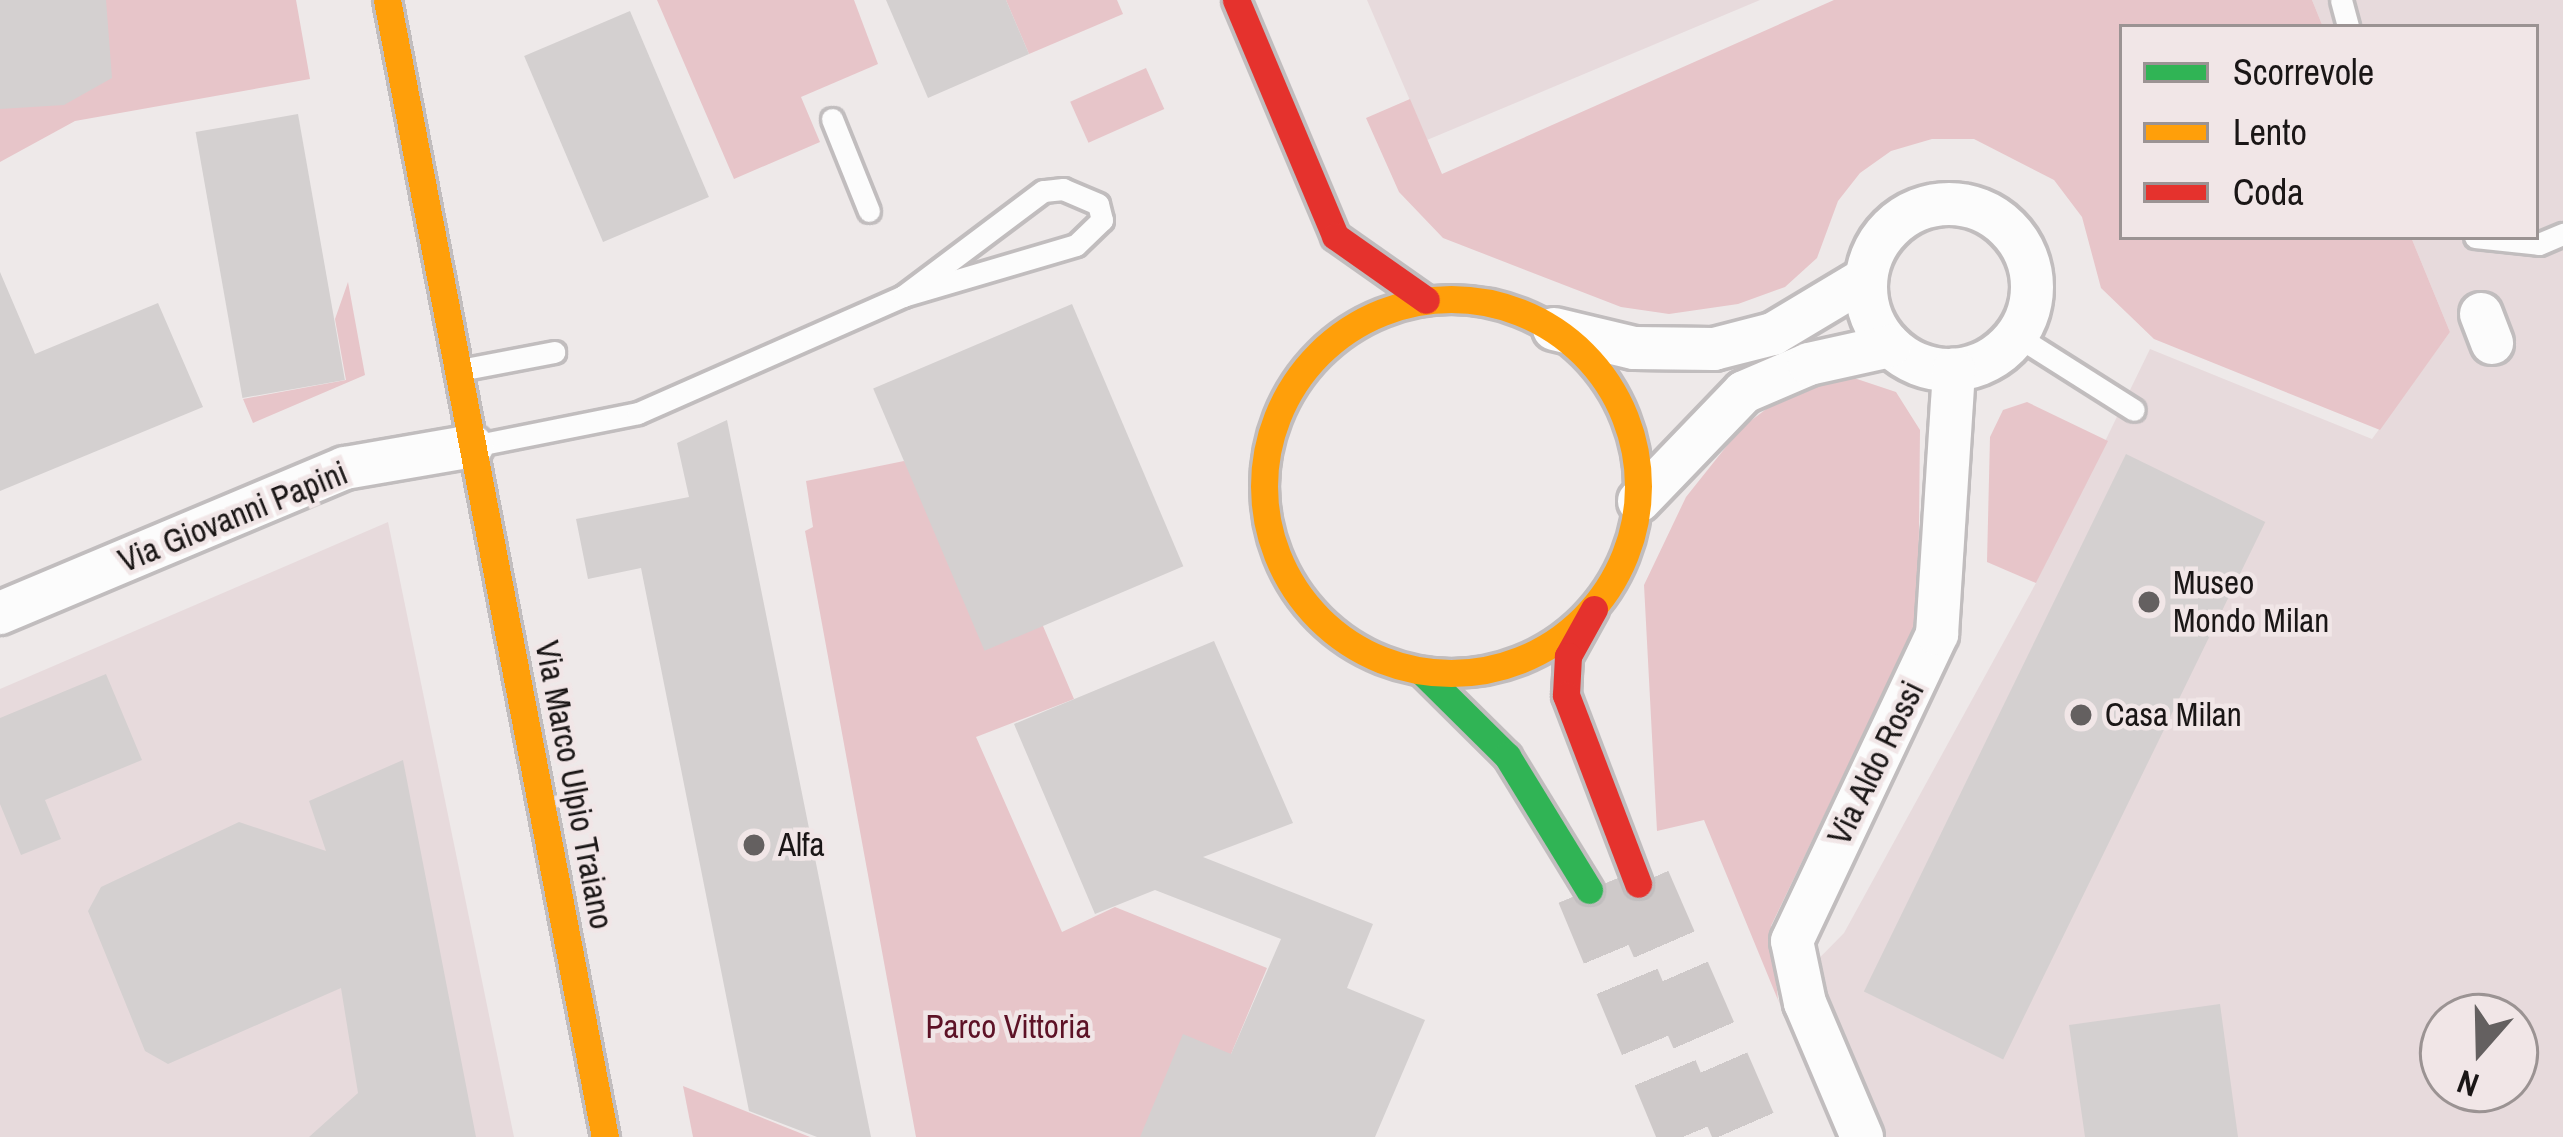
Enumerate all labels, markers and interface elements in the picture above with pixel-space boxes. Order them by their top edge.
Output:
legend [2119,24,2539,240]
text: Scorrevole [2233,48,2374,96]
text: Lento [2233,108,2307,156]
text: Coda [2233,168,2304,216]
street label: Via Giovanni Papini [113,453,353,581]
place label: Museo Mondo Milan [2173,563,2329,641]
marker: Museo Mondo Milan [2136,589,2162,615]
street label: Via Marco Ulpio Traiano [527,637,621,933]
street label: Via Aldo Rossi [1819,674,1933,852]
place label: Casa Milan [2105,695,2242,735]
marker: Casa Milan [2068,702,2094,728]
place label: Alfa [778,825,825,865]
marker: Alfa [741,832,767,858]
north arrow [2419,993,2539,1113]
park label: Parco Vittoria [926,1007,1090,1047]
text: N [2451,1060,2484,1108]

